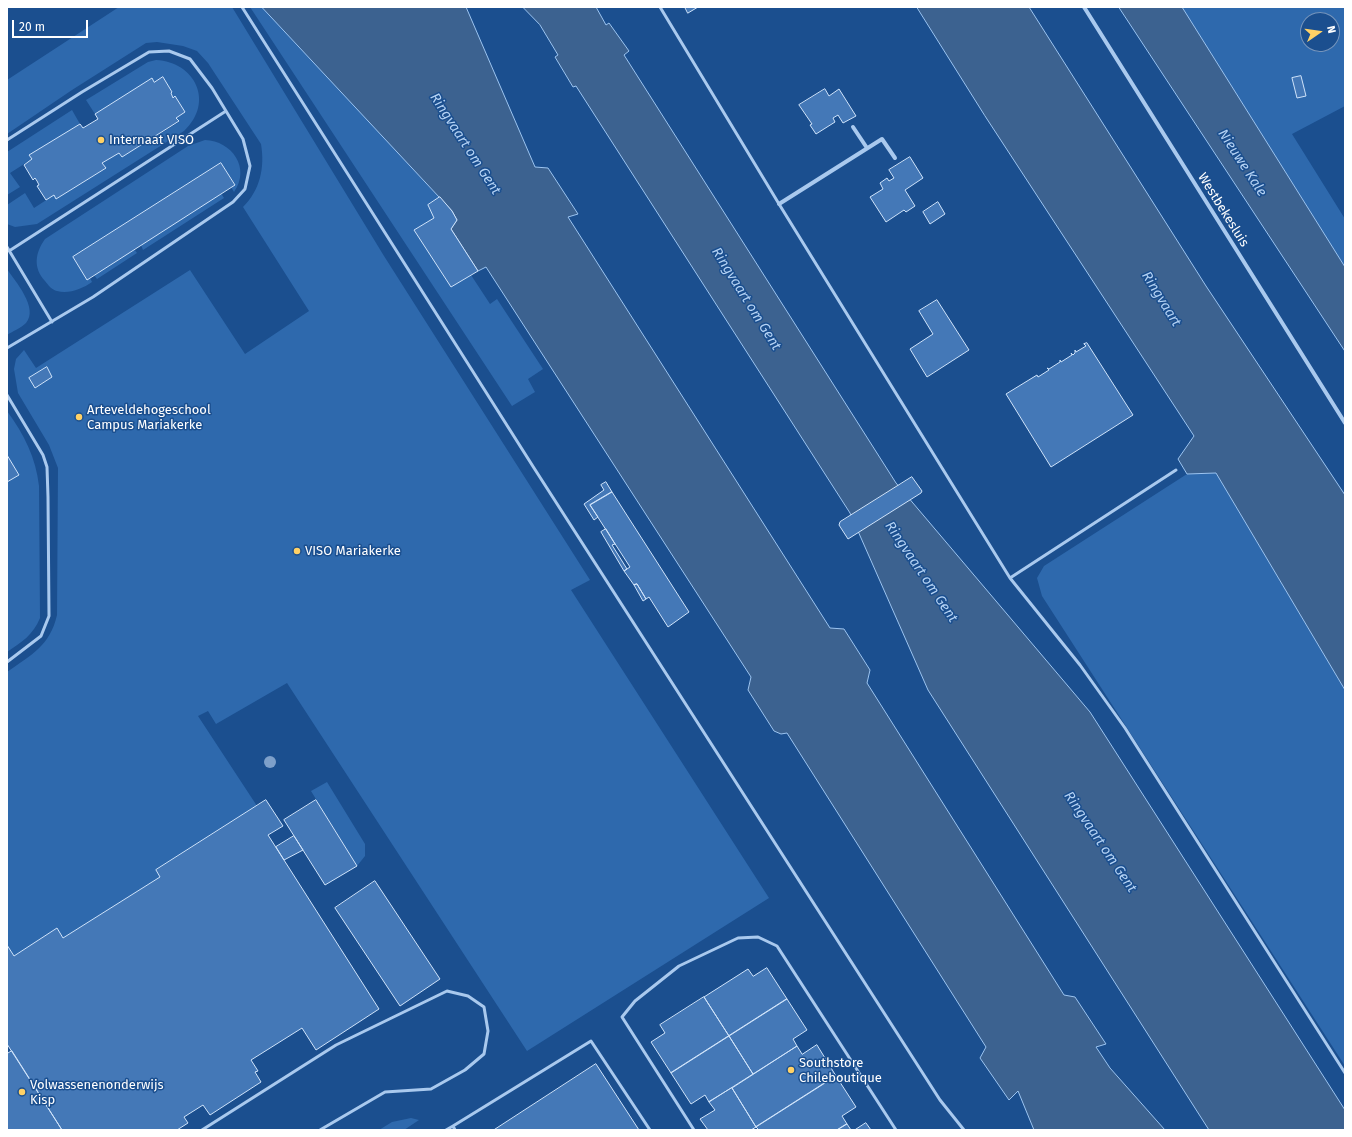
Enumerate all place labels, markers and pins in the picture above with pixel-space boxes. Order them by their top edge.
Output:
place label: Internaat VISO [109,132,194,148]
marker: Internaat VISO [96,135,106,145]
place label: Arteveldehogeschool Campus Mariakerke [87,402,211,433]
marker: Arteveldehogeschool Campus Mariakerke [74,412,84,422]
place label: VISO Mariakerke [305,543,401,559]
marker: VISO Mariakerke [292,546,302,556]
place label: Southstore Chileboutique [799,1055,882,1086]
marker: Southstore Chileboutique [786,1065,796,1075]
place label: Volwassenenonderwijs Kisp [30,1077,164,1108]
marker: Volwassenenonderwijs Kisp [17,1087,27,1097]

